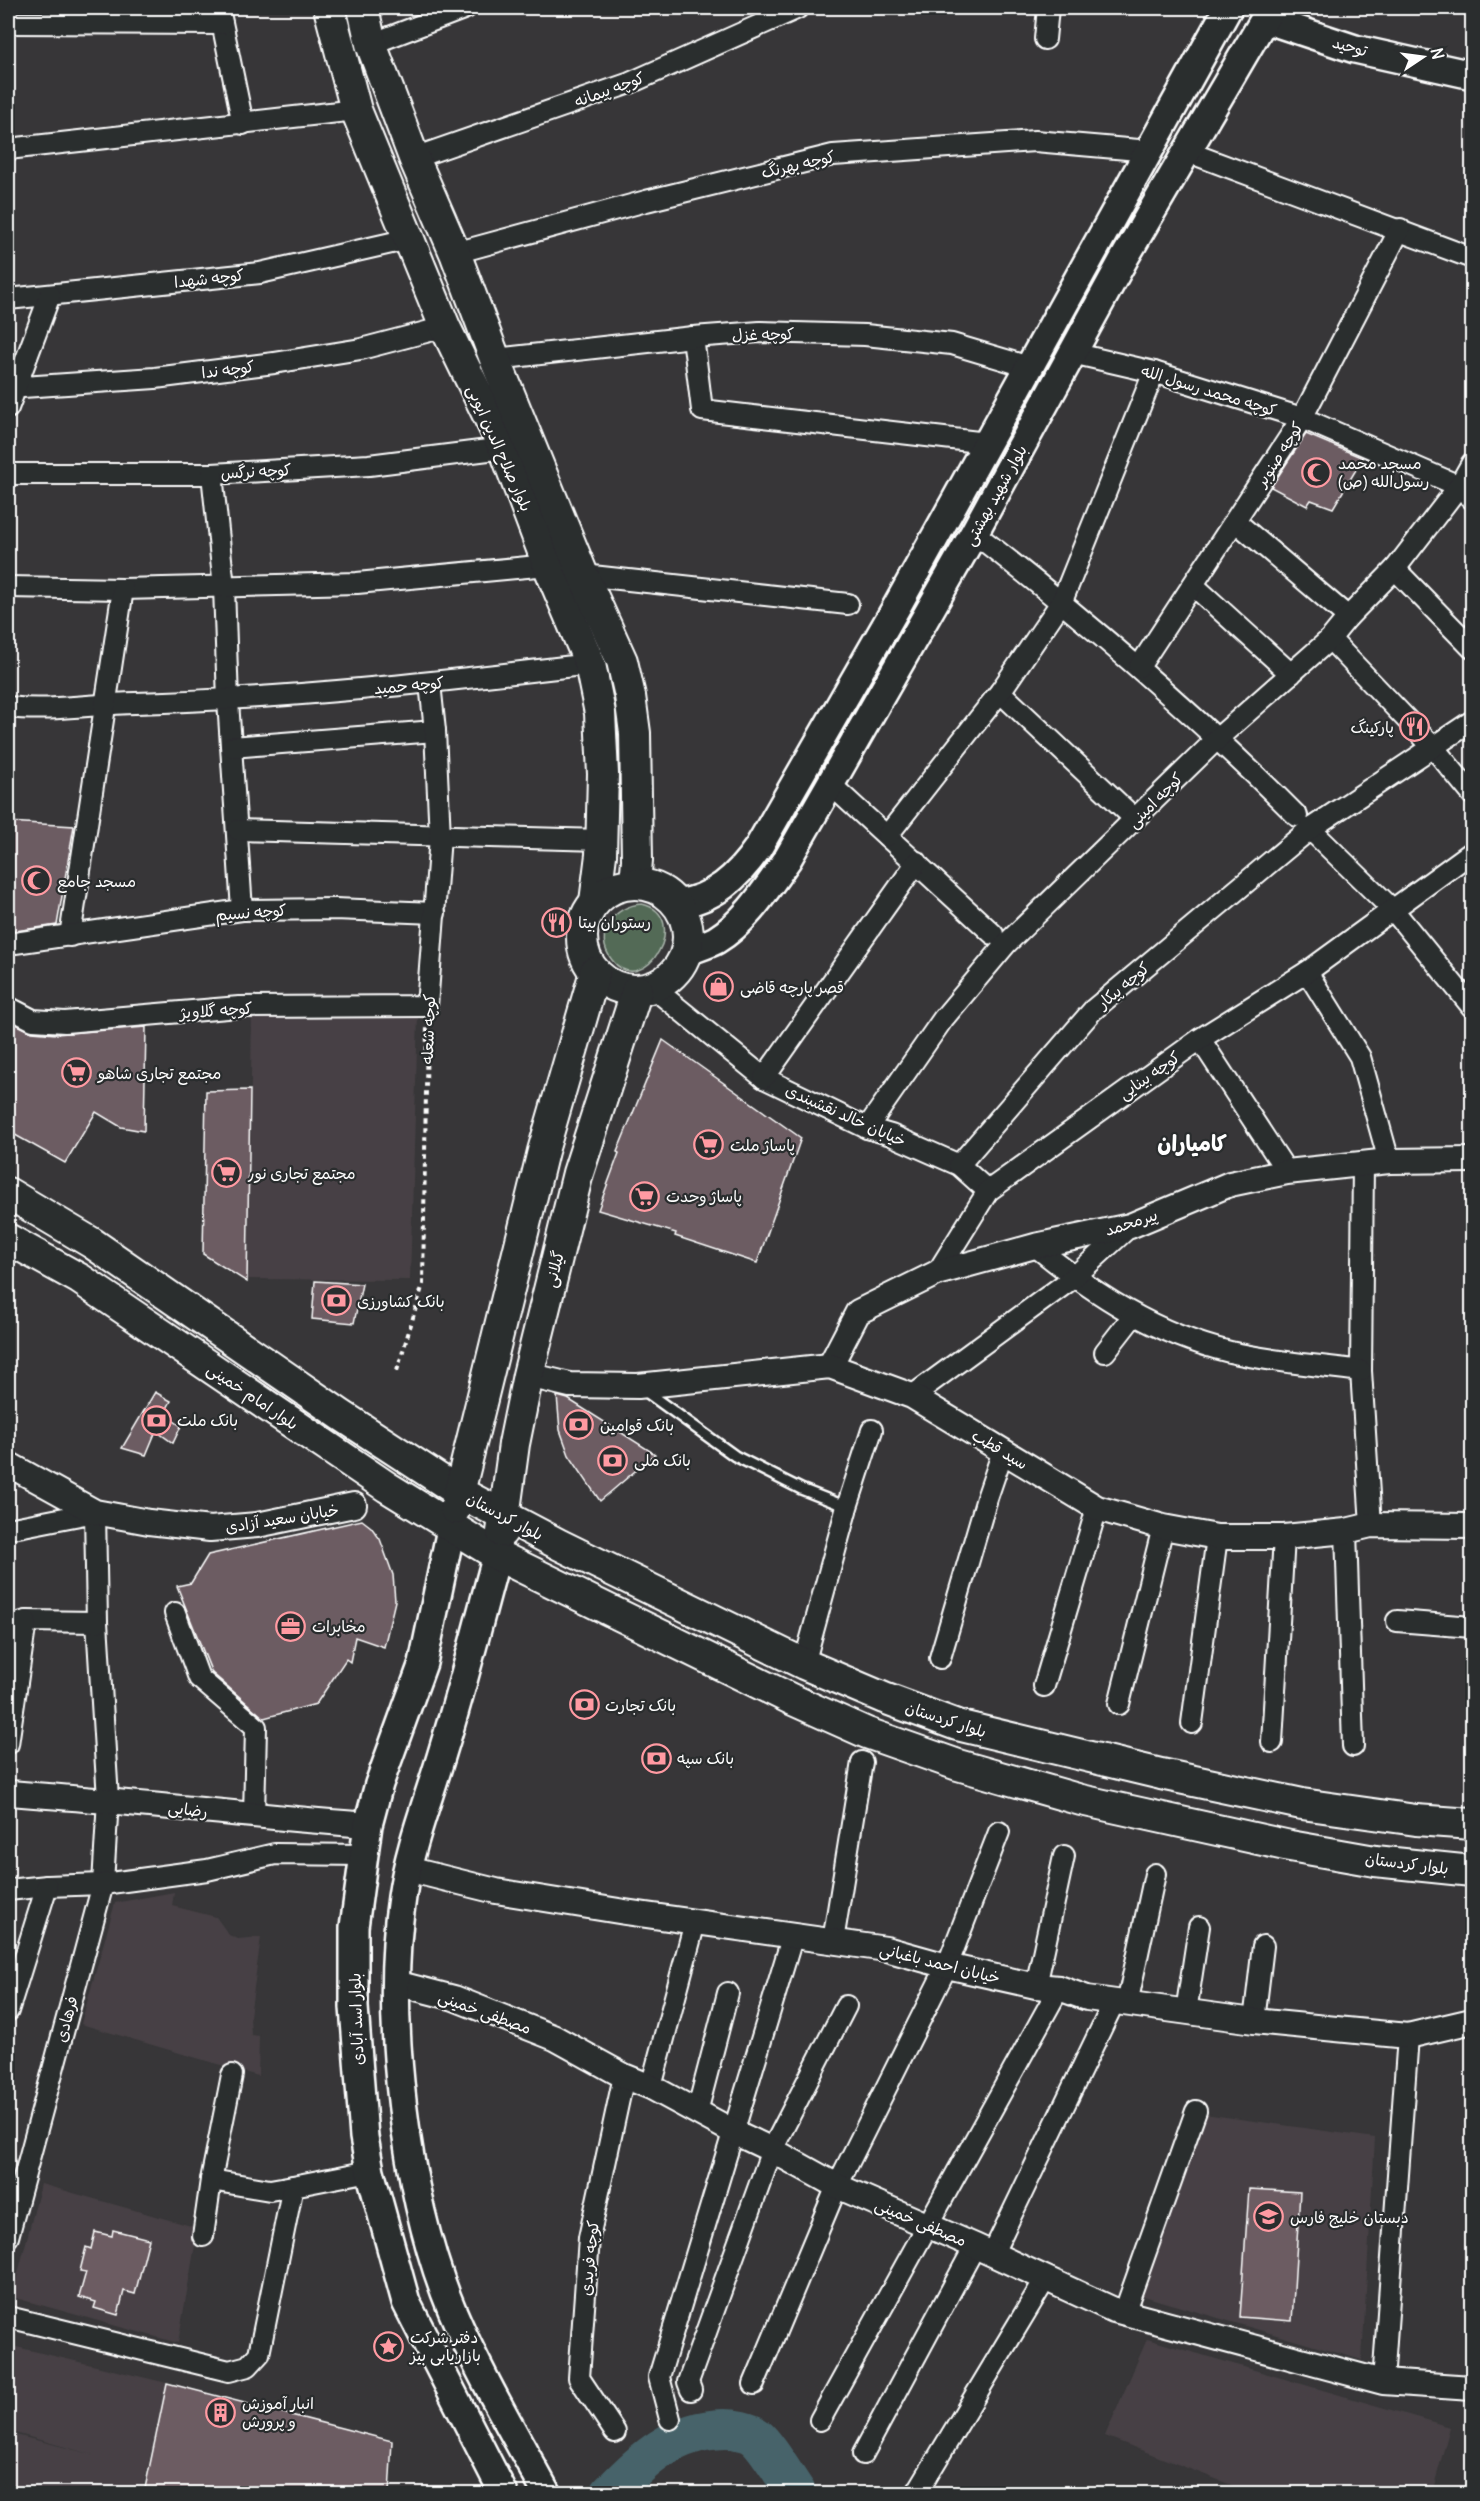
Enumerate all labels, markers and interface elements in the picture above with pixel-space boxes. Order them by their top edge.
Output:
north arrow [1393,27,1453,87]
street label: توحید [1330,32,1370,62]
text: N [1427,46,1449,61]
street label: کوچه پیمانه [571,67,648,112]
street label: کوچه بهرنگ [759,146,837,183]
street label: کوچه شهدا [173,264,245,293]
street label: کوچه غزل [732,323,795,346]
street label: کوچه ندا [200,356,256,383]
street label: کوچه محمد رسول الله [1138,360,1279,421]
street label: بلوار صلاح الدین ایوبی [462,382,537,515]
street label: کوچه صنوبر [1250,418,1308,492]
street label: بلوار شهید بهشتی [959,441,1032,549]
place label: مسجد محمد رسول‌الله (ص) [1338,453,1429,492]
mosque icon: مسجد محمد رسول‌الله (ص) [1301,456,1333,488]
street label: کوچه نرگس [220,459,292,484]
street label: کوچه حمید [373,672,445,699]
restaurant icon: پارکینگ [1399,711,1431,743]
place label: پارکینگ [1350,717,1394,738]
street label: کوچه امینی [1123,768,1188,833]
mosque icon: مسجد جامع [20,865,52,897]
place label: مسجد جامع [57,871,136,893]
street label: کوچه نسیم [215,900,288,927]
restaurant icon: رستوران بیتا [541,906,573,938]
place label: رستوران بیتا [578,912,651,933]
street label: کوچه پیکار [1091,957,1154,1015]
shop icon: قصر پارچه قاضی [703,971,735,1003]
place label: قصر پارچه قاضی [740,977,844,998]
street label: کوچه شعله [417,993,440,1065]
street label: کوچه گلاویژ [177,997,253,1024]
street label: کوچه بینایی [1114,1046,1184,1104]
supermarket icon: مجتمع تجاری شاهو [61,1057,93,1089]
place label: مجتمع تجاری شاهو [96,1063,221,1085]
street label: خیابان خالد نقشبندی [783,1079,909,1151]
supermarket icon: پاساژ ملت [693,1129,725,1161]
district label: کامیاران [1157,1129,1227,1157]
place label: پاساژ ملت [730,1135,795,1156]
supermarket icon: مجتمع تجاری نور [211,1157,243,1189]
place label: مجتمع تجاری نور [247,1163,356,1185]
supermarket icon: پاساژ وحدت [629,1180,661,1212]
place label: پاساژ وحدت [666,1186,742,1207]
street label: پیرمحمد [1102,1204,1160,1241]
street label: گیلانی [540,1248,569,1290]
bank icon: بانک کشاورزی [320,1285,352,1317]
place label: بانک کشاورزی [357,1291,445,1311]
street label: بلوار امام خمینی [202,1358,302,1436]
bank icon: بانک ملت [140,1404,172,1436]
bank icon: بانک قوامین [563,1409,595,1441]
place label: بانک ملت [177,1410,238,1430]
place label: بانک قوامین [600,1415,674,1436]
street label: سید قطب [968,1424,1032,1474]
bank icon: بانک ملی [597,1444,629,1476]
place label: بانک ملی [634,1450,691,1471]
street label: بلوار کردستان [463,1487,547,1545]
street label: خیابان سعید آزادی [224,1499,340,1537]
office icon: مخابرات [275,1610,307,1642]
place label: مخابرات [312,1616,366,1636]
bank icon: بانک تجارت [568,1689,600,1721]
place label: بانک تجارت [605,1695,676,1715]
street label: بلوار کردستان [903,1697,989,1742]
bank icon: بانک سپه [640,1742,672,1774]
place label: بانک سپه [677,1748,734,1769]
street label: رضایی [167,1797,209,1822]
street label: بلوار کردستان [1364,1848,1450,1879]
street label: خیابان احمد باغبانی [877,1938,1002,1989]
street label: بلوار اسد آبادی [344,1972,369,2066]
street label: مصطفی خمینی [435,1986,534,2039]
street label: فرهادی [50,1994,82,2044]
street label: مصطفی خمینی [872,2194,970,2251]
school or university icon: دبستان خلیج فارس [1253,2201,1285,2233]
place label: دبستان خلیج فارس [1290,2207,1409,2228]
street label: کوچه فریدی [575,2219,604,2297]
place label: دفتر شرکت بازاریابی بیز [408,2327,481,2366]
place icon: دفتر شرکت بازاریابی بیز [373,2330,405,2362]
place label: انبار آموزش و پرورش [242,2393,314,2432]
building icon: انبار آموزش و پرورش [205,2396,237,2428]

